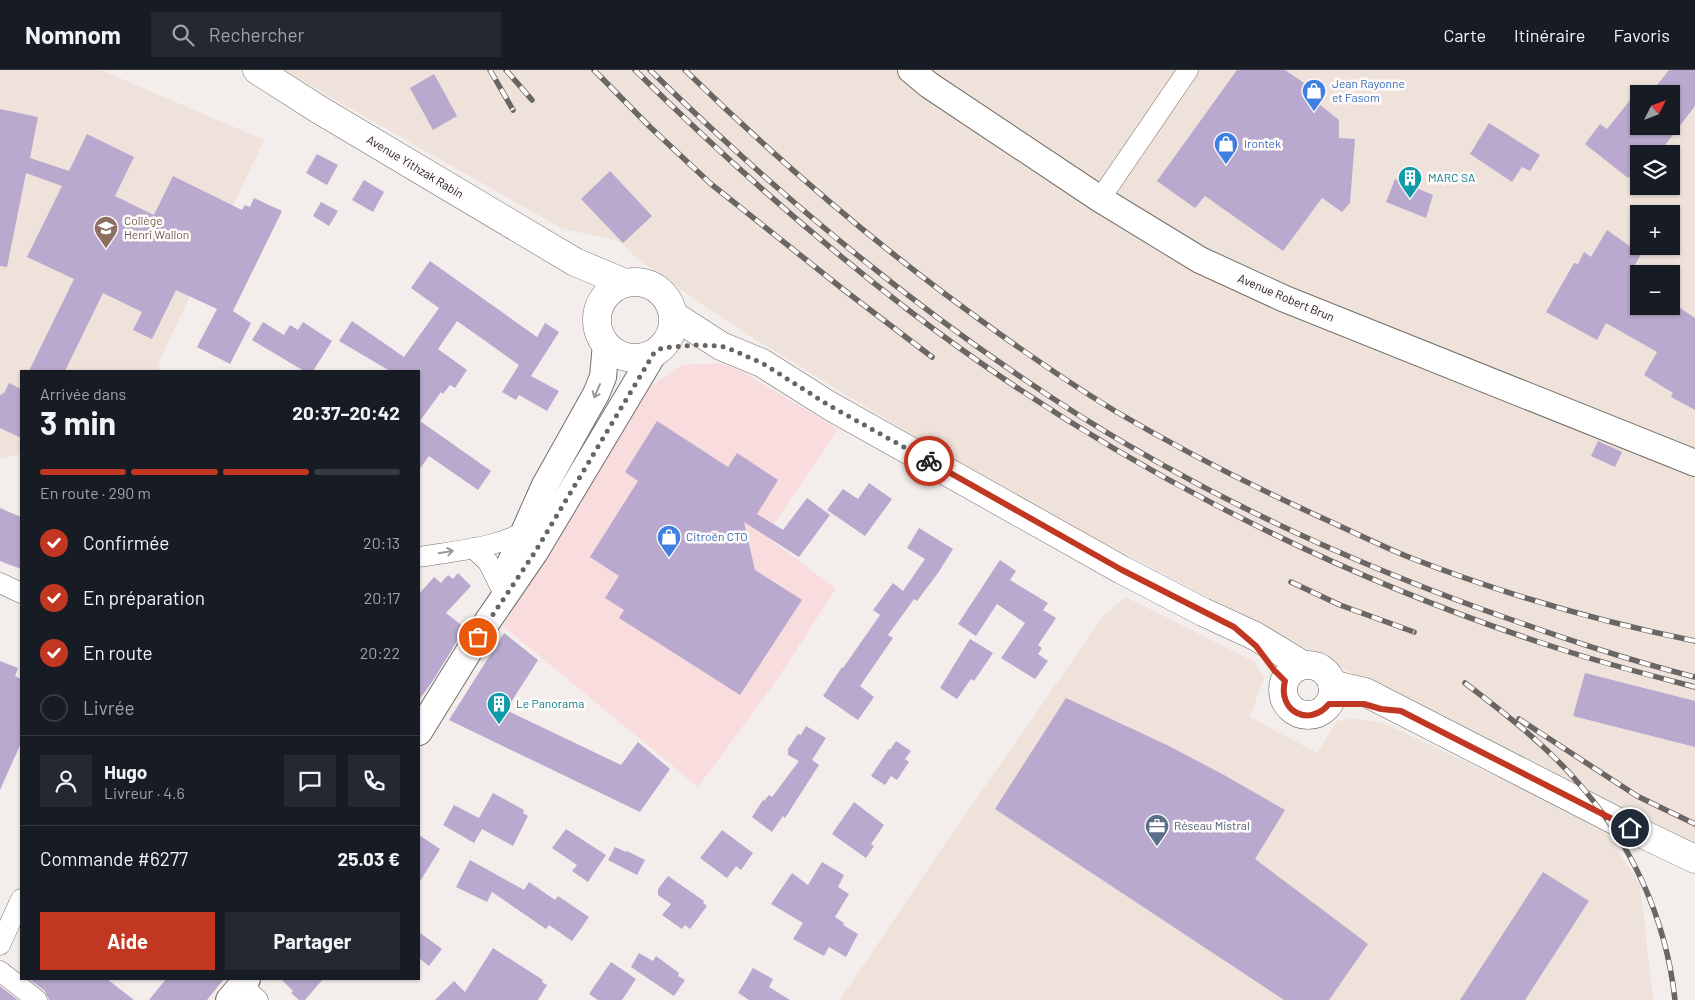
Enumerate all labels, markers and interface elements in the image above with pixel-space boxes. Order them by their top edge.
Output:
search box [151,12,501,57]
text: Nomnom [25,20,121,49]
icon: search [169,21,197,49]
text: Rechercher [209,23,305,46]
text: Carte [1443,24,1486,46]
text: Itinéraire [1514,24,1585,46]
text: Favoris [1613,24,1670,46]
place label: Jean Rayonne et Fasom [1332,76,1405,104]
shop icon: Jean Rayonne et Fasom [1301,78,1327,112]
north arrow [1630,85,1680,135]
map controls [1630,85,1680,315]
shop icon: Irontek [1213,131,1239,165]
street label: Avenue Yithzak Rabin [364,132,467,201]
place label: Irontek [1244,136,1281,150]
button: layers [1630,145,1680,195]
building icon: MARC SA [1397,165,1423,199]
place label: MARC SA [1428,170,1475,184]
button: + [1630,205,1680,255]
place label: Collège Henri Wallon [124,213,189,241]
school or university icon: Collège Henri Wallon [93,215,119,249]
button: − [1630,265,1680,315]
street label: Avenue Robert Brun [1236,270,1337,324]
one-way arrow [591,383,601,398]
text: Arrivée dans [40,384,126,403]
text: 20:37–20:42 [292,401,400,424]
text: 3 min [40,403,116,441]
courier [904,436,954,486]
icon: bike [915,447,943,475]
text: En route · 290 m [40,483,151,502]
shop icon: Citroën CTO [656,524,682,558]
icon: check [40,529,68,557]
place label: Citroën CTO [686,529,748,543]
text: Confirmée [83,531,170,554]
text: 20:13 [363,533,400,552]
one-way arrow [438,547,454,557]
icon: check [40,584,68,612]
text: En préparation [83,586,205,609]
text: 20:17 [364,588,400,607]
pin [457,616,499,658]
icon: bag [464,623,492,651]
icon: check [40,639,68,667]
text: En route [83,641,153,664]
text: 20:22 [360,643,400,662]
building icon: Le Panorama [486,691,512,725]
text: Livrée [83,696,135,719]
place label: Le Panorama [516,696,584,710]
button: person [40,755,92,807]
button: chat [284,755,336,807]
button: phone [348,755,400,807]
text: Hugo [104,760,147,783]
text: Livreur · 4.6 [104,783,185,802]
pin [1609,807,1651,849]
office icon: Réseau Mistral [1144,813,1170,847]
icon: home [1616,814,1644,842]
place label: Réseau Mistral [1174,818,1250,832]
text: Commande #6277 [40,847,188,870]
text: 25.03 € [338,847,400,870]
button: Aide [40,912,215,970]
button: Partager [225,912,400,970]

